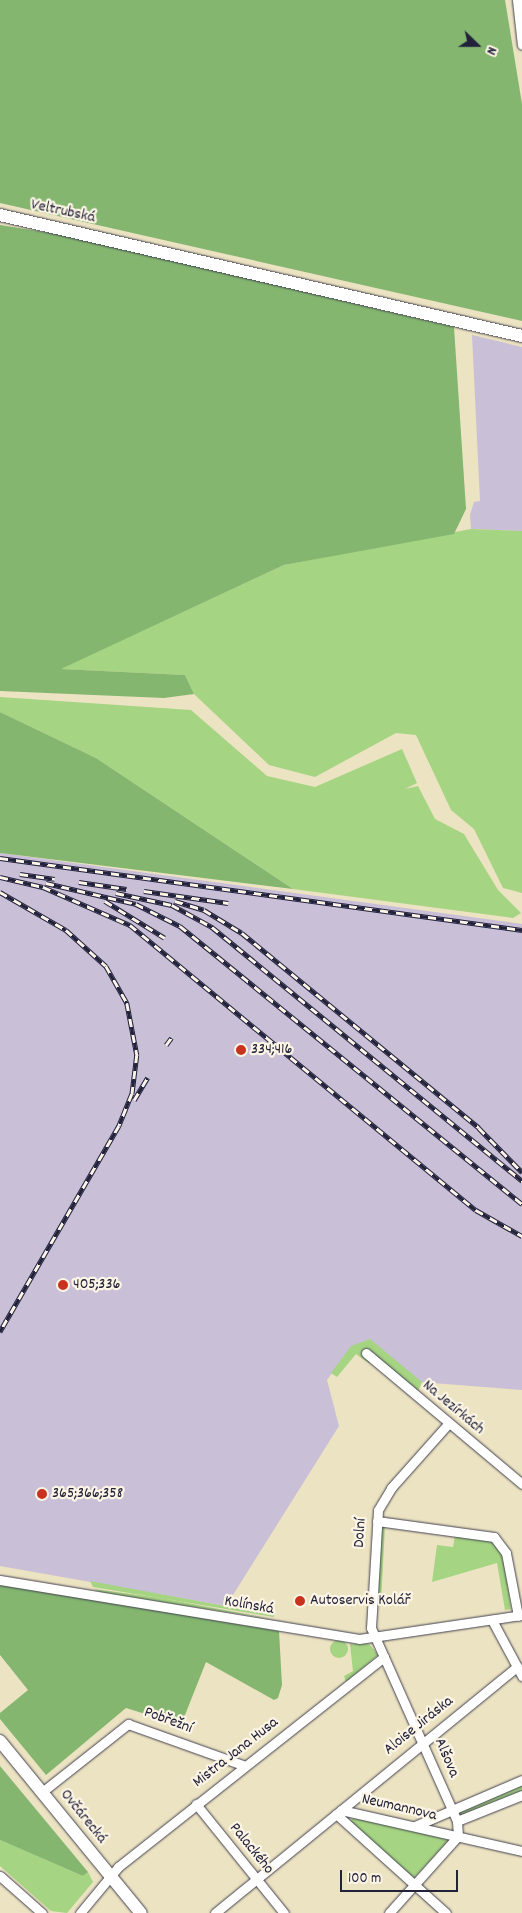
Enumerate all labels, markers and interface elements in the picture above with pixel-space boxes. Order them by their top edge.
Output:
north arrow [452,20,502,70]
text: N [480,44,501,58]
street label: Veltrubská [29,196,97,228]
place label: 334;416 [251,1040,292,1060]
marker: 334;416 [235,1044,247,1056]
place label: 405;336 [73,1275,120,1295]
marker: 405;336 [57,1279,69,1291]
street label: Na Jezírkách [418,1376,488,1440]
place label: 365;366;358 [52,1484,123,1504]
marker: 365;366;358 [36,1488,48,1500]
street label: Dolní [350,1518,372,1548]
place label: Autoservis Kolář [310,1591,411,1611]
street label: Kolínská [223,1592,275,1620]
marker: Autoservis Kolář [294,1595,306,1607]
street label: Aloise Jiráska [381,1692,457,1760]
street label: Pobřežní [141,1703,195,1739]
street label: Mistra Jana Husa [189,1714,283,1792]
street label: Alšova [429,1735,463,1781]
street label: Ovčárecká [55,1786,111,1848]
street label: Neumannova [360,1790,438,1826]
street label: Palackého [225,1819,277,1879]
scale bar [342,1860,460,1892]
text: 100 m [348,1868,381,1890]

